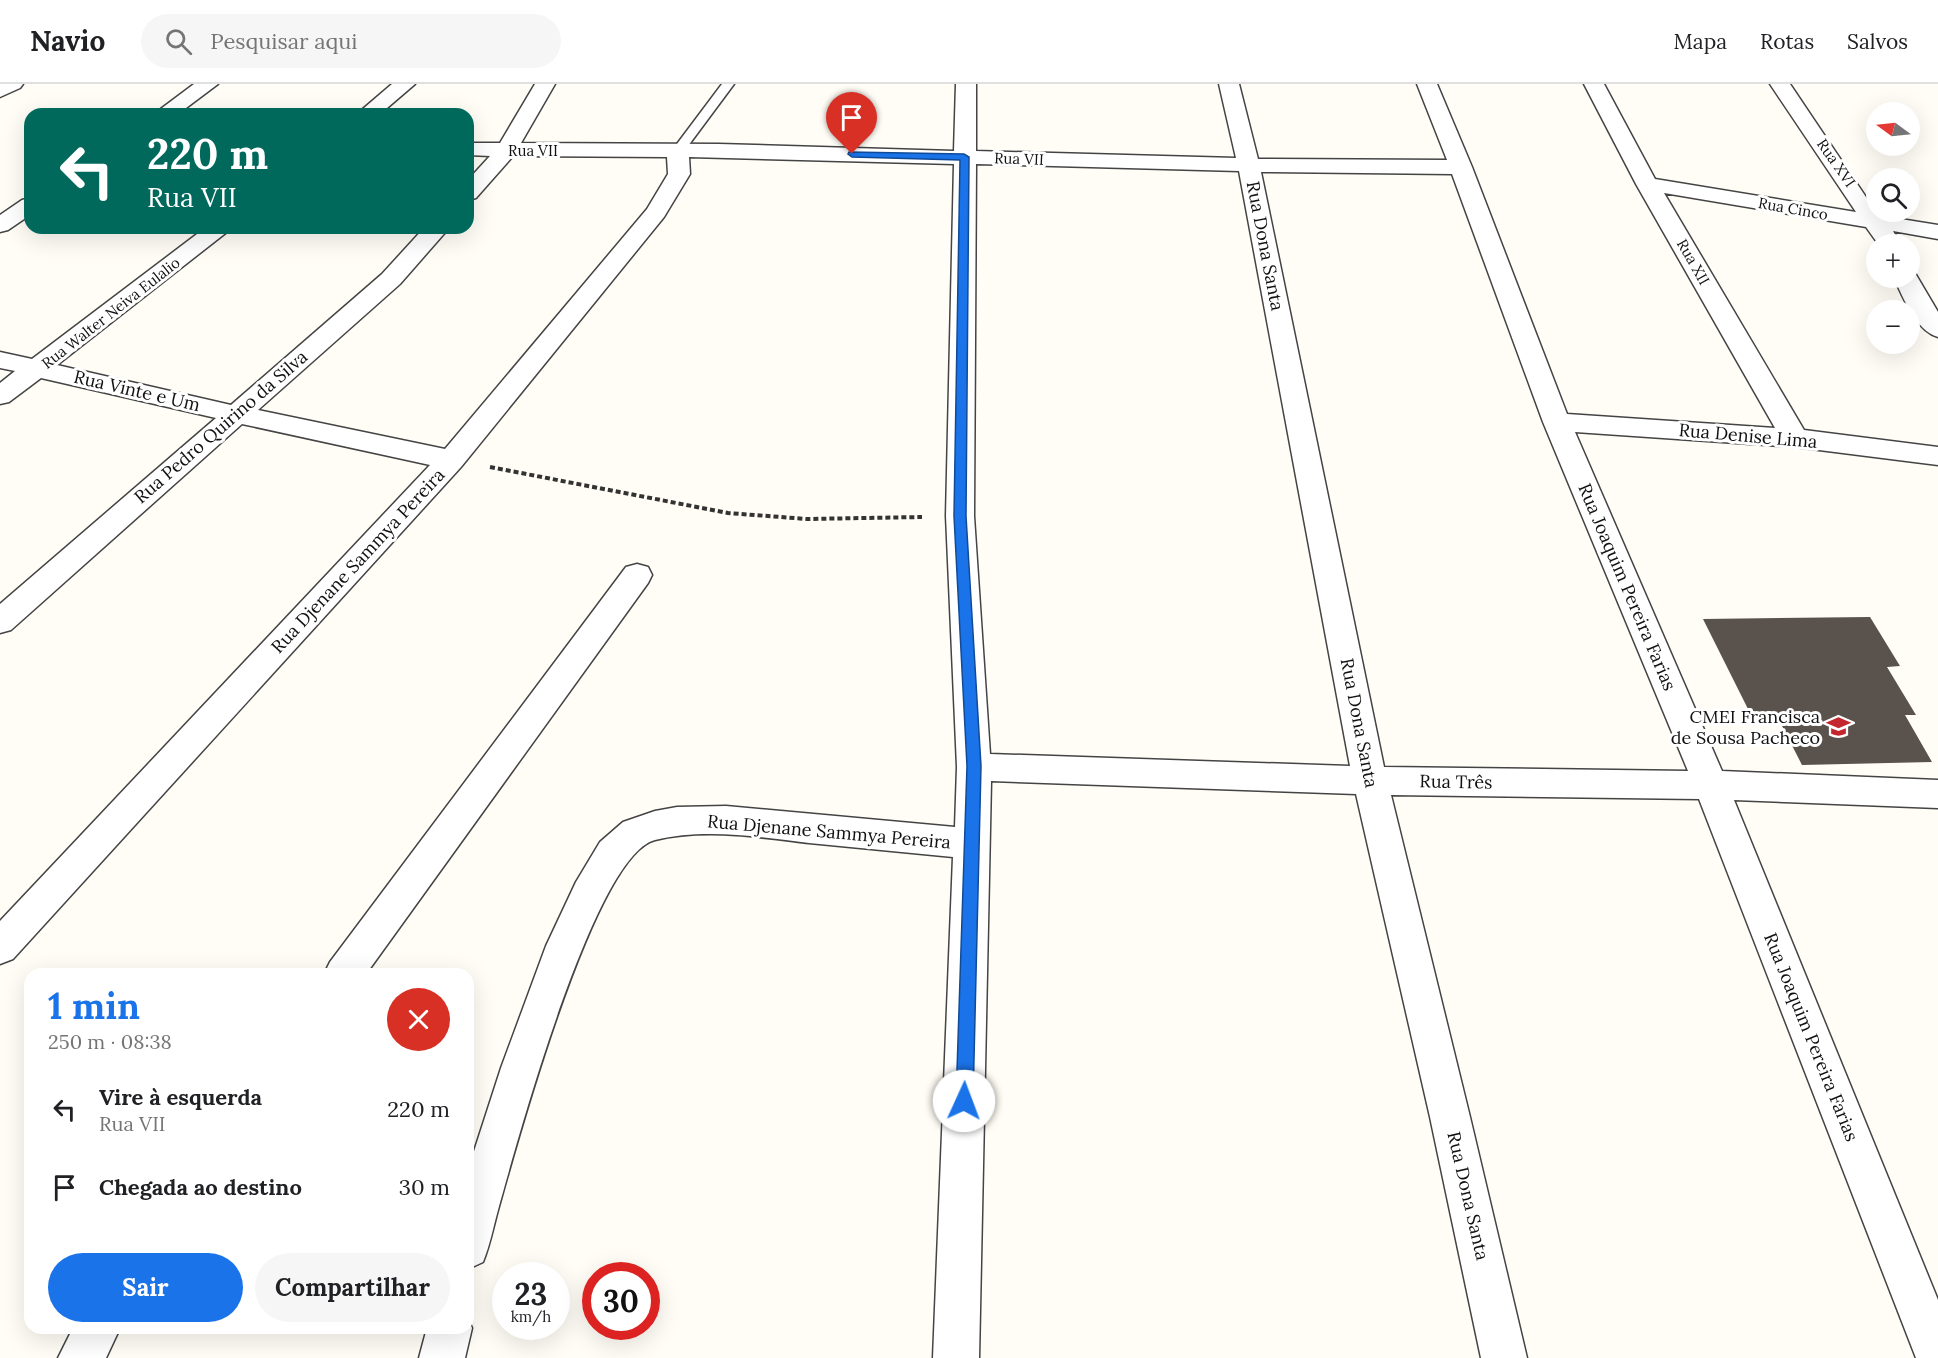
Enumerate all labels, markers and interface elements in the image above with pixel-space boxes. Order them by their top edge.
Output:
search box [141,14,561,68]
text: Navio [30,23,105,59]
icon: search [162,25,195,58]
text: Pesquisar aqui [210,27,358,55]
text: Mapa [1674,28,1727,55]
text: Rotas [1760,28,1814,55]
text: Salvos [1847,28,1908,55]
pin [826,92,877,154]
icon: arrive [835,101,868,134]
north arrow [1866,102,1920,156]
map controls [1866,102,1920,354]
text: 220 m [147,127,268,181]
icon: left [48,132,126,210]
street label: Rua XVI [1813,135,1860,191]
street label: Rua VII [508,141,558,160]
street label: Rua VII [994,148,1044,169]
button: search [1866,168,1920,222]
street label: Rua Dona Santa [1242,179,1289,313]
text: Rua VII [147,180,237,214]
street label: Rua Cinco [1757,193,1830,224]
button: + [1866,234,1920,288]
street label: Rua XII [1673,235,1714,288]
street label: Rua Walter Neiva Eulalio [38,253,184,373]
button: − [1866,300,1920,354]
street label: Rua Pedro Quirino da Silva [129,345,312,508]
street label: Rua Vinte e Um [72,365,203,416]
street label: Rua Denise Lima [1678,418,1818,453]
street label: Rua Djenane Sammya Pereira [266,463,449,658]
street label: Rua Joaquim Pereira Farias [1573,480,1682,694]
street label: Rua Dona Santa [1336,656,1383,790]
place label: CMEI Francisca de Sousa Pacheco [1671,705,1820,749]
school or university icon: CMEI Francisca de Sousa Pacheco [1825,714,1851,740]
street label: Rua Três [1419,769,1493,794]
street label: Rua Djenane Sammya Pereira [706,809,952,854]
street label: Rua Joaquim Pereira Farias [1759,929,1864,1144]
text: 1 min [48,983,140,1029]
button: close [387,988,450,1051]
text: 250 m · 08:38 [48,1029,172,1054]
position arrow [932,1069,996,1133]
text: Vire à esquerda [99,1083,262,1111]
icon: left [48,1093,81,1126]
text: 220 m [387,1095,450,1123]
text: Rua VII [99,1111,166,1136]
street label: Rua Dona Santa [1442,1129,1494,1263]
icon: arrive [48,1171,81,1204]
text: Chegada ao destino [99,1173,302,1201]
text: 30 m [399,1173,450,1201]
button: Sair [48,1253,243,1322]
button: Compartilhar [255,1253,450,1322]
speed limit sign: 30 [582,1262,660,1340]
text: 23 [515,1275,547,1313]
text: km/h [511,1307,551,1326]

